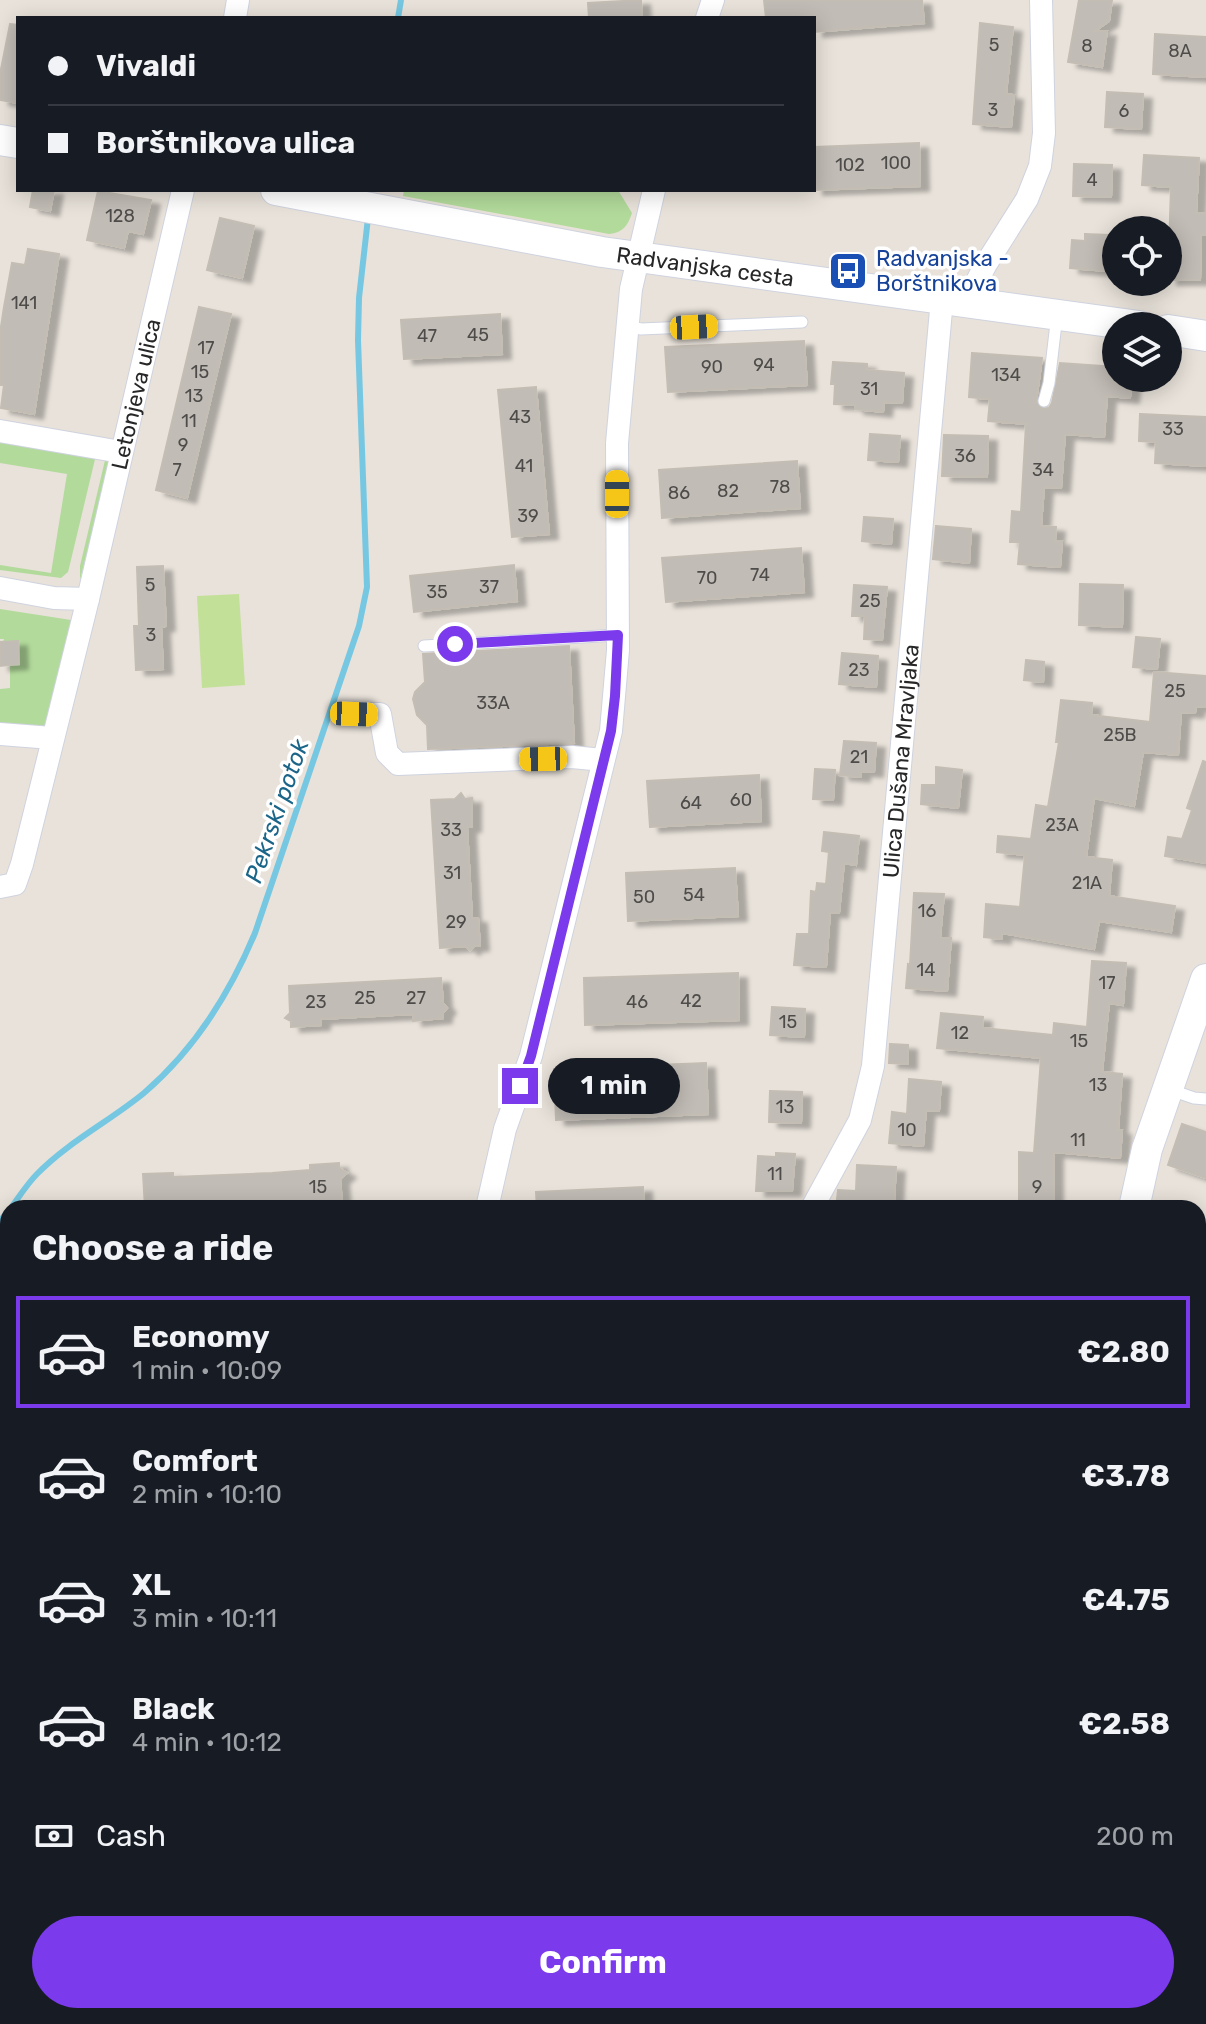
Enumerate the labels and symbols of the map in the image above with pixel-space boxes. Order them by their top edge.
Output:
house number: 5 [989,34,999,56]
house number: 8 [1081,35,1093,57]
house number: 8A [1168,40,1192,62]
house number: 3 [988,99,998,121]
house number: 6 [1119,100,1130,122]
house number: 100 [881,152,911,174]
house number: 102 [835,154,865,176]
house number: 4 [1086,169,1098,191]
house number: 128 [105,205,135,227]
street label: Radvanjska cesta [615,241,796,292]
place label: Radvanjska - Borštnikova [876,245,1009,297]
bus stop icon: Radvanjska - Borštnikova [827,250,869,292]
house number: 141 [11,292,37,314]
car [669,314,719,340]
street label: Letonjeva ulica [105,316,166,472]
house number: 45 [467,324,489,346]
house number: 47 [417,325,437,347]
house number: 17 [198,337,214,359]
house number: 94 [753,354,775,376]
house number: 90 [701,356,723,378]
house number: 15 [191,361,209,383]
house number: 134 [991,364,1021,386]
house number: 31 [860,378,878,400]
house number: 13 [185,385,203,407]
house number: 43 [509,406,531,428]
house number: 11 [181,410,197,432]
house number: 33 [1162,418,1184,440]
house number: 9 [178,434,188,456]
house number: 36 [954,445,976,467]
house number: 41 [515,455,533,477]
house number: 7 [172,459,182,481]
house number: 34 [1032,459,1054,481]
car [605,470,629,518]
house number: 78 [770,476,790,498]
house number: 82 [717,480,739,502]
house number: 86 [668,482,690,504]
house number: 39 [517,505,539,527]
house number: 74 [750,564,770,586]
house number: 70 [697,567,717,589]
house number: 5 [145,574,155,596]
house number: 37 [479,576,499,598]
house number: 35 [426,581,448,603]
house number: 25 [859,590,881,612]
house number: 3 [146,624,156,646]
route start [437,626,473,662]
street label: Ulica Dušana Mravljaka [876,643,924,879]
house number: 23 [848,659,870,681]
house number: 25 [1164,680,1186,702]
house number: 33A [476,692,510,714]
car [330,701,378,727]
house number: 25B [1103,724,1137,746]
water label: Pekrski potok [239,735,315,886]
house number: 21 [850,746,868,768]
car [519,747,567,771]
house number: 60 [730,789,752,811]
house number: 64 [680,792,702,814]
house number: 23A [1045,814,1079,836]
house number: 33 [440,819,462,841]
house number: 31 [443,862,461,884]
house number: 21A [1072,872,1102,894]
house number: 54 [683,884,705,906]
house number: 50 [633,886,655,908]
house number: 16 [918,900,936,922]
house number: 29 [445,911,467,933]
house number: 14 [917,959,935,981]
house number: 17 [1099,972,1115,994]
house number: 25 [354,987,376,1009]
house number: 27 [406,987,426,1009]
house number: 42 [680,990,702,1012]
house number: 23 [305,991,327,1013]
house number: 46 [626,991,648,1013]
house number: 15 [779,1011,797,1033]
house number: 12 [951,1022,969,1044]
house number: 15 [1070,1030,1088,1052]
callout: 1 min [548,1058,680,1114]
route end [502,1068,538,1104]
house number: 13 [1089,1074,1107,1096]
house number: 13 [776,1096,794,1118]
house number: 10 [897,1119,917,1141]
house number: 11 [1070,1129,1086,1151]
house number: 11 [767,1163,783,1185]
house number: 15 [309,1176,327,1198]
house number: 9 [1032,1176,1042,1198]

